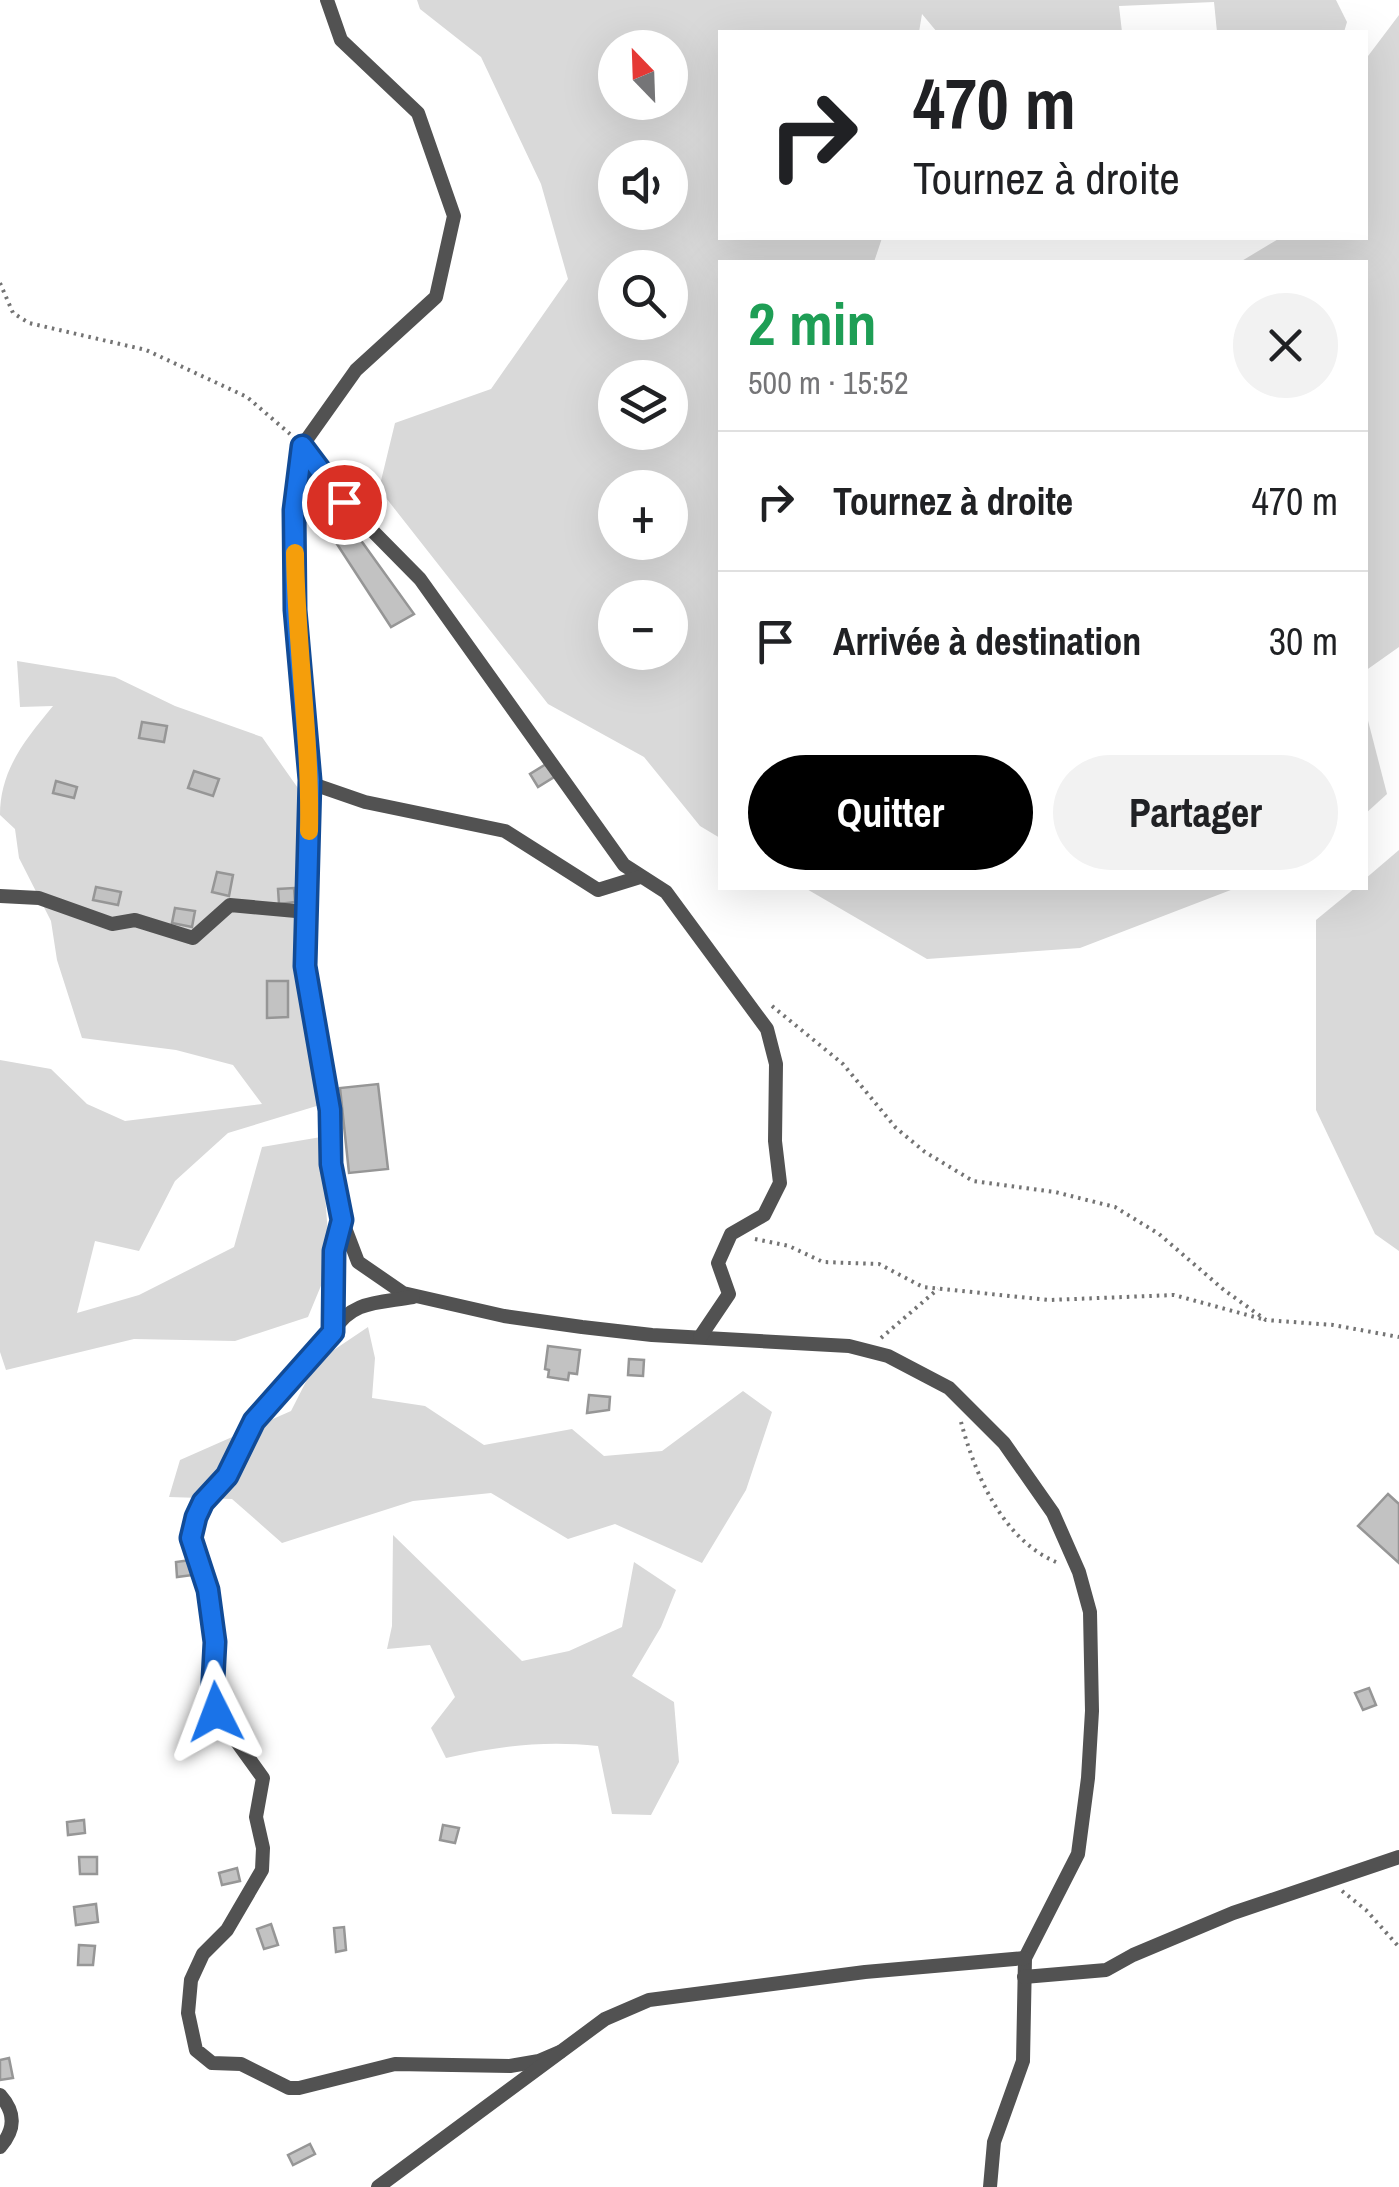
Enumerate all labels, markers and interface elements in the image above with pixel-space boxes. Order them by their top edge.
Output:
north arrow [598,30,688,120]
map controls [598,30,688,670]
text: 470 m [913,57,1076,151]
icon: right [748,70,878,200]
button: sound [598,140,688,230]
text: Tournez à droite [913,147,1180,208]
button: search [598,250,688,340]
text: 2 min [748,283,877,364]
button: close [1233,293,1338,398]
button: layers [598,360,688,450]
text: 500 m · 15:52 [748,361,908,404]
pin [302,460,387,545]
button: + [598,470,688,560]
icon: right [748,474,803,529]
icon: arrive [317,475,372,530]
text: Tournez à droite [833,476,1073,527]
text: 470 m [1251,476,1338,527]
button: − [598,580,688,670]
icon: arrive [748,614,803,669]
text: Arrivée à destination [833,616,1141,667]
text: 30 m [1269,616,1338,667]
button: Quitter [748,755,1033,870]
button: Partager [1053,755,1338,870]
position arrow [164,1660,268,1764]

